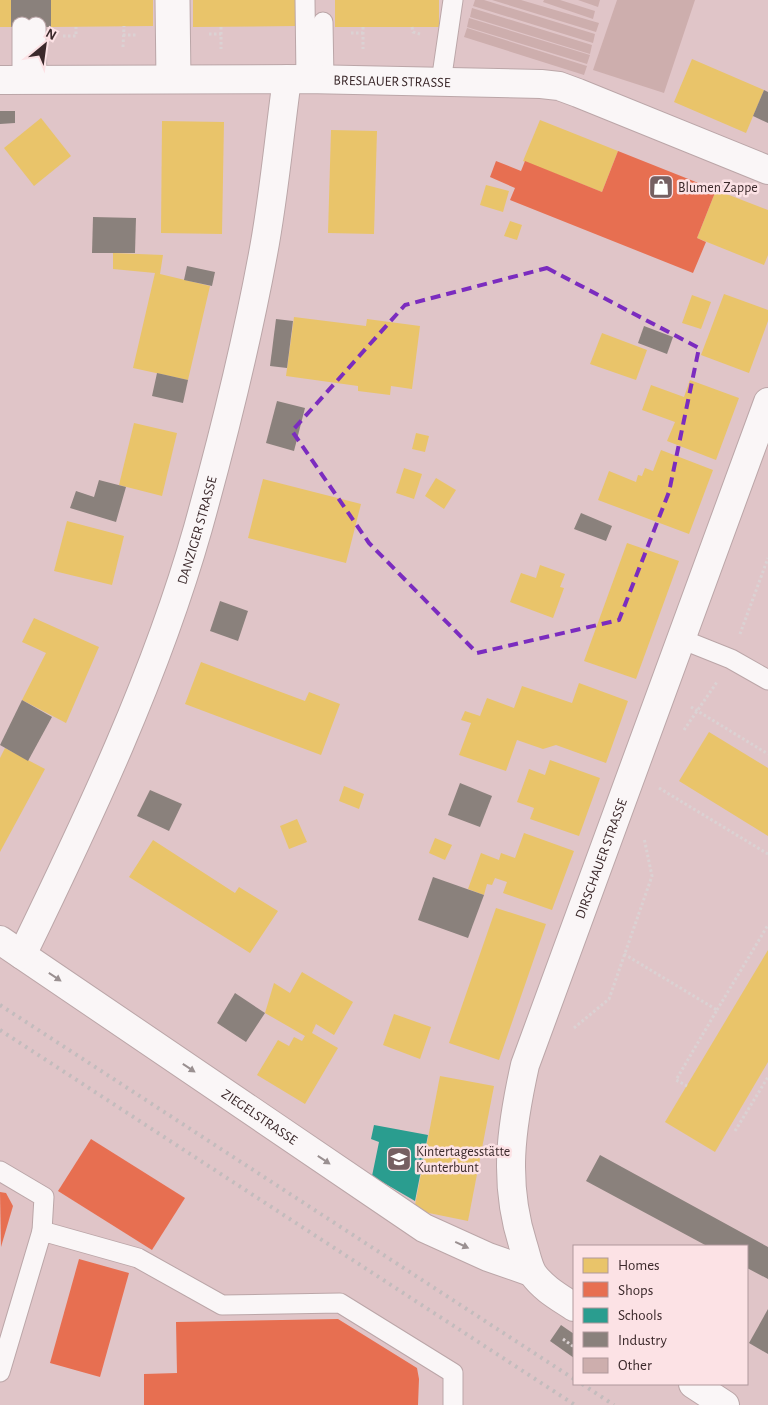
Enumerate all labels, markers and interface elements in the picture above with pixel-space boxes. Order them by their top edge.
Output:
north arrow [20,20,70,70]
text: N [43,26,58,43]
street label: BRESLAUER STRASSE [333,74,451,90]
shop icon: Blumen Zappe [648,174,674,200]
place label: Blumen Zappe [678,181,758,195]
street label: DANZIGER STRASSE [175,475,220,586]
street label: DIRSCHAUER STRASSE [573,797,630,921]
one-way arrow [48,972,62,982]
one-way arrow [182,1063,196,1073]
street label: ZIEGELSTRASSE [219,1087,300,1148]
place label: Kintertagesstätte Kunterbunt [416,1145,510,1175]
school or university icon: Kintertagesstätte Kunterbunt [386,1146,412,1172]
one-way arrow [317,1155,331,1164]
one-way arrow [455,1241,469,1249]
legend [573,1245,748,1385]
text: Homes [618,1258,660,1273]
text: Shops [618,1283,653,1298]
text: Schools [618,1308,662,1323]
text: Industry [618,1333,667,1348]
text: Other [618,1358,652,1373]

